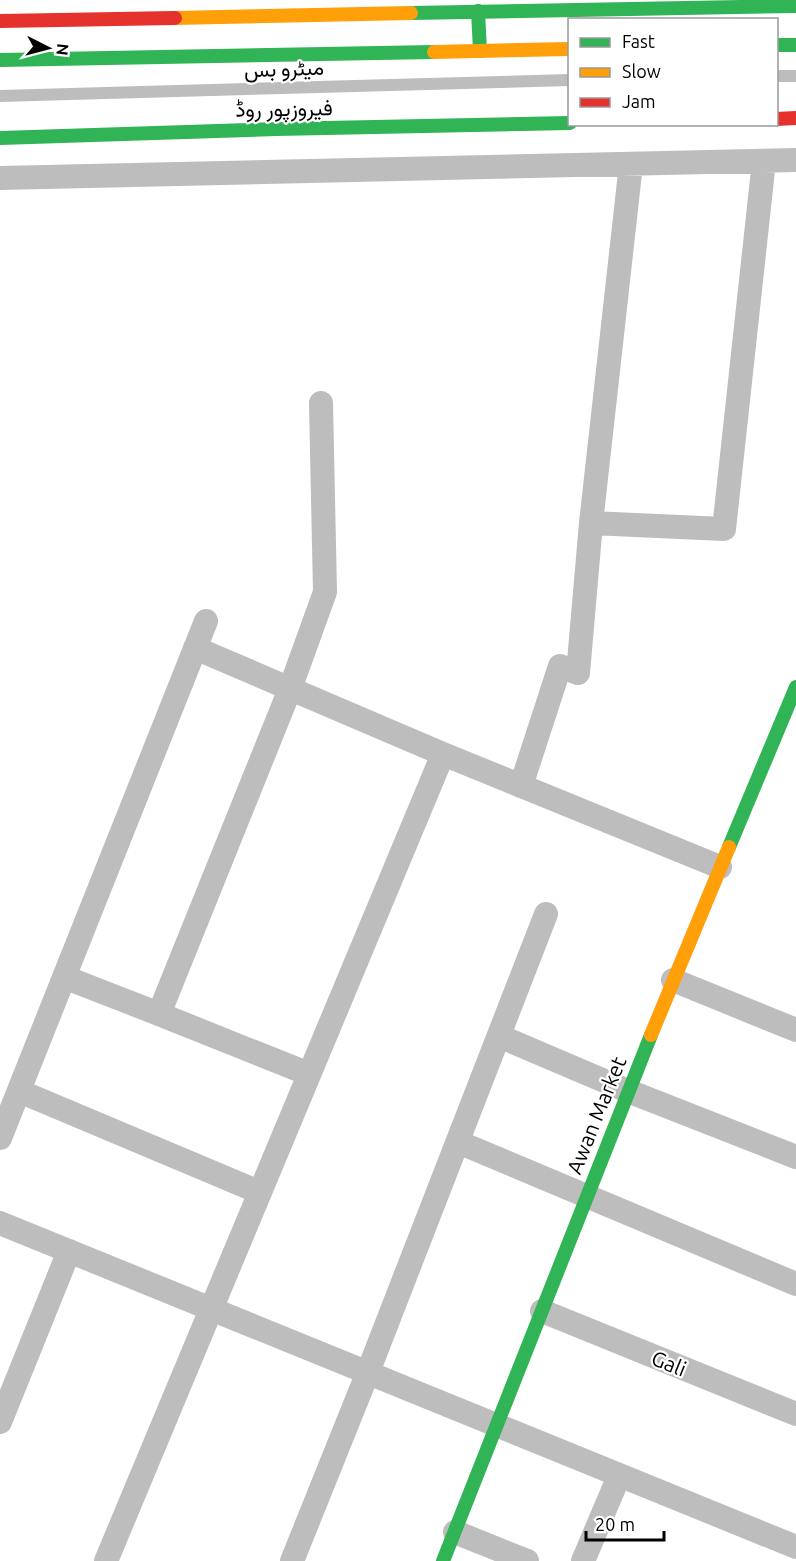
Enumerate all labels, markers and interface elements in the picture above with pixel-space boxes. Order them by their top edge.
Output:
north arrow [18,18,78,78]
legend [568,18,778,126]
text: Fast [622,31,655,51]
text: N [53,43,72,56]
street label: میٹرو بس [244,55,324,83]
text: Slow [622,61,661,81]
text: Jam [622,91,656,111]
street label: فیروزپور روڈ [235,95,333,124]
street label: Awan Market [562,1053,630,1177]
street label: Gali [648,1345,690,1381]
scale bar [586,1504,664,1542]
text: 20 m [595,1514,635,1534]

